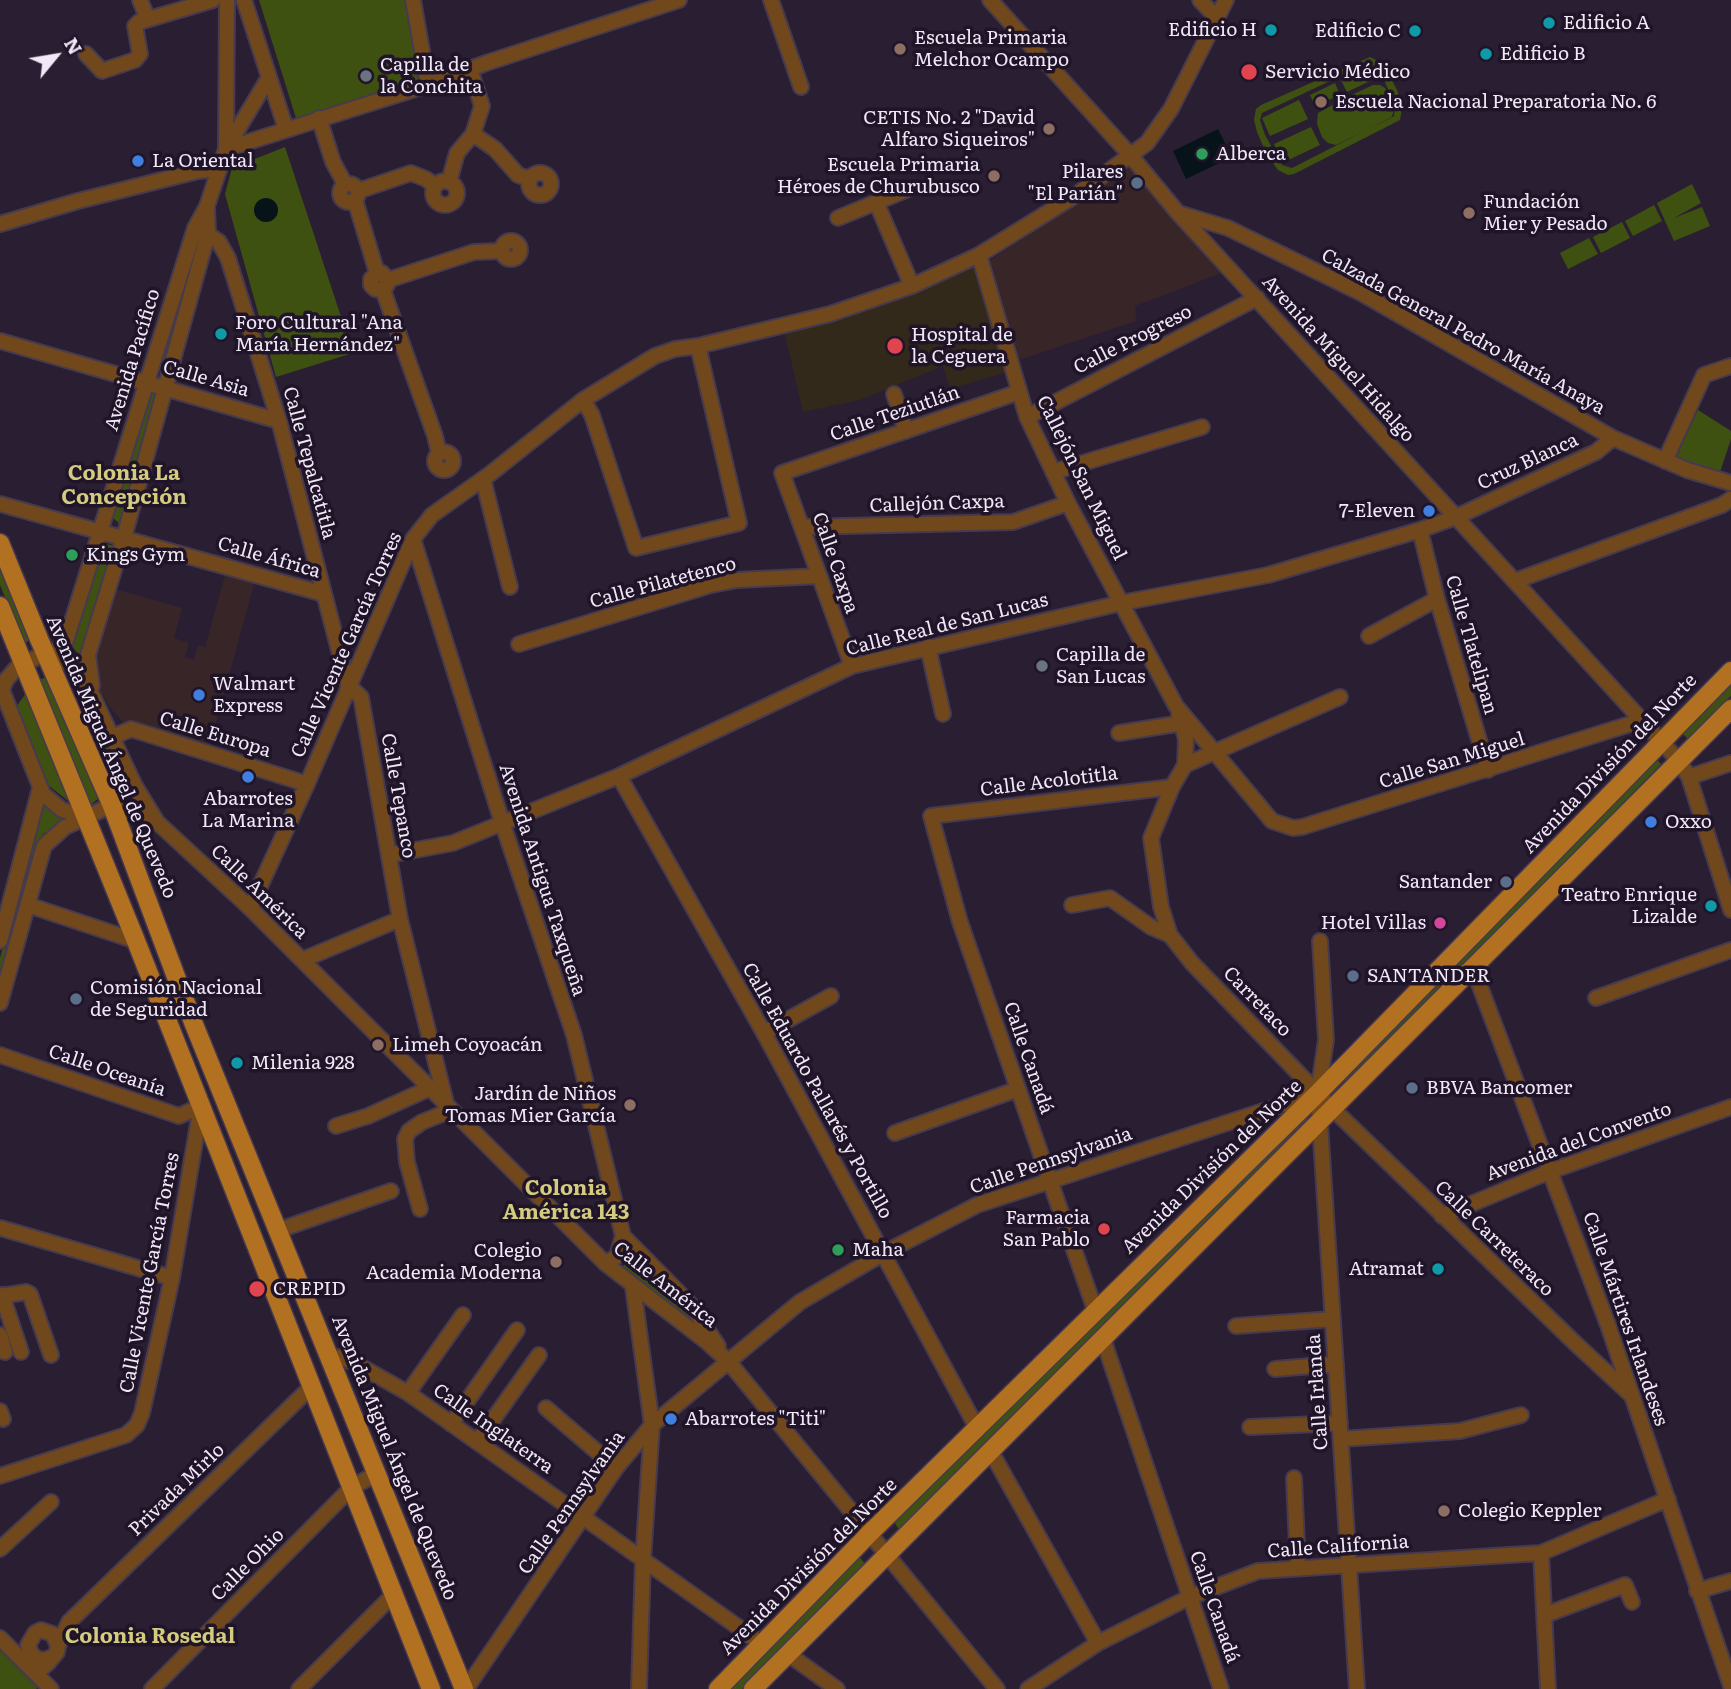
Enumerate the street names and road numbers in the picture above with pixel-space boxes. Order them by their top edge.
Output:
street label: Calzada General Pedro María Anaya [1317,244,1609,420]
street label: Avenida Miguel Hidalgo [1257,271,1419,447]
street label: Avenida Pacífico [101,286,165,434]
street label: Calle Progreso [1070,300,1196,380]
street label: Calle Asia [160,356,252,402]
street label: Calle Teziutlán [827,381,963,447]
street label: Calle Tepalcatitla [278,384,340,542]
street label: Callejón San Miguel [1031,392,1131,564]
street label: Cruz Blanca [1474,429,1582,495]
street label: Callejón Caxpa [869,490,1005,518]
street label: Calle Caxpa [807,509,863,617]
street label: Calle Vicente García Torres [287,529,407,761]
street label: Calle África [215,532,323,584]
street label: Calle Pilatetenco [587,552,739,614]
street label: Calle Tlatelipan [1440,573,1502,717]
street label: Calle Real de San Lucas [844,589,1050,661]
street label: Avenida Miguel Ángel de Quevedo [41,612,181,902]
street label: Avenida División del Norte [1518,669,1702,859]
street label: Calle Europa [157,707,273,763]
street label: Calle San Miguel [1377,728,1527,794]
street label: Calle Tepanco [376,732,420,860]
street label: Avenida Antigua Taxqueña [494,761,590,999]
street label: Calle Acolotitla [979,762,1119,802]
street label: Calle América [206,840,312,944]
street label: Calle Eduardo Pallarés y Portillo [737,959,897,1223]
street label: Carretaco [1218,962,1296,1042]
street label: Calle Canadá [998,999,1058,1117]
street label: Calle Oceanía [45,1040,169,1102]
street label: Avenida División del Norte [1117,1075,1307,1259]
street label: Avenida del Convento [1483,1098,1675,1186]
street label: Calle Pennsylvania [967,1123,1135,1199]
street label: Calle Vicente García Torres [115,1151,185,1395]
street label: Calle Carreteraco [1430,1176,1558,1302]
street label: Calle Mártires Irlandeses [1578,1209,1672,1429]
street label: Calle América [608,1237,722,1333]
street label: Avenida Miguel Ángel de Quevedo [326,1312,462,1604]
street label: Calle Irlanda [1303,1333,1333,1451]
street label: Calle Inglaterra [428,1379,558,1479]
street label: Calle Pennsylvania [514,1427,630,1579]
street label: Privada Mirlo [124,1439,230,1541]
street label: Avenida División del Norte [716,1474,902,1660]
street label: Calle Ohio [207,1524,289,1606]
street label: Calle California [1266,1531,1410,1563]
street label: Calle Canadá [1184,1548,1244,1666]

